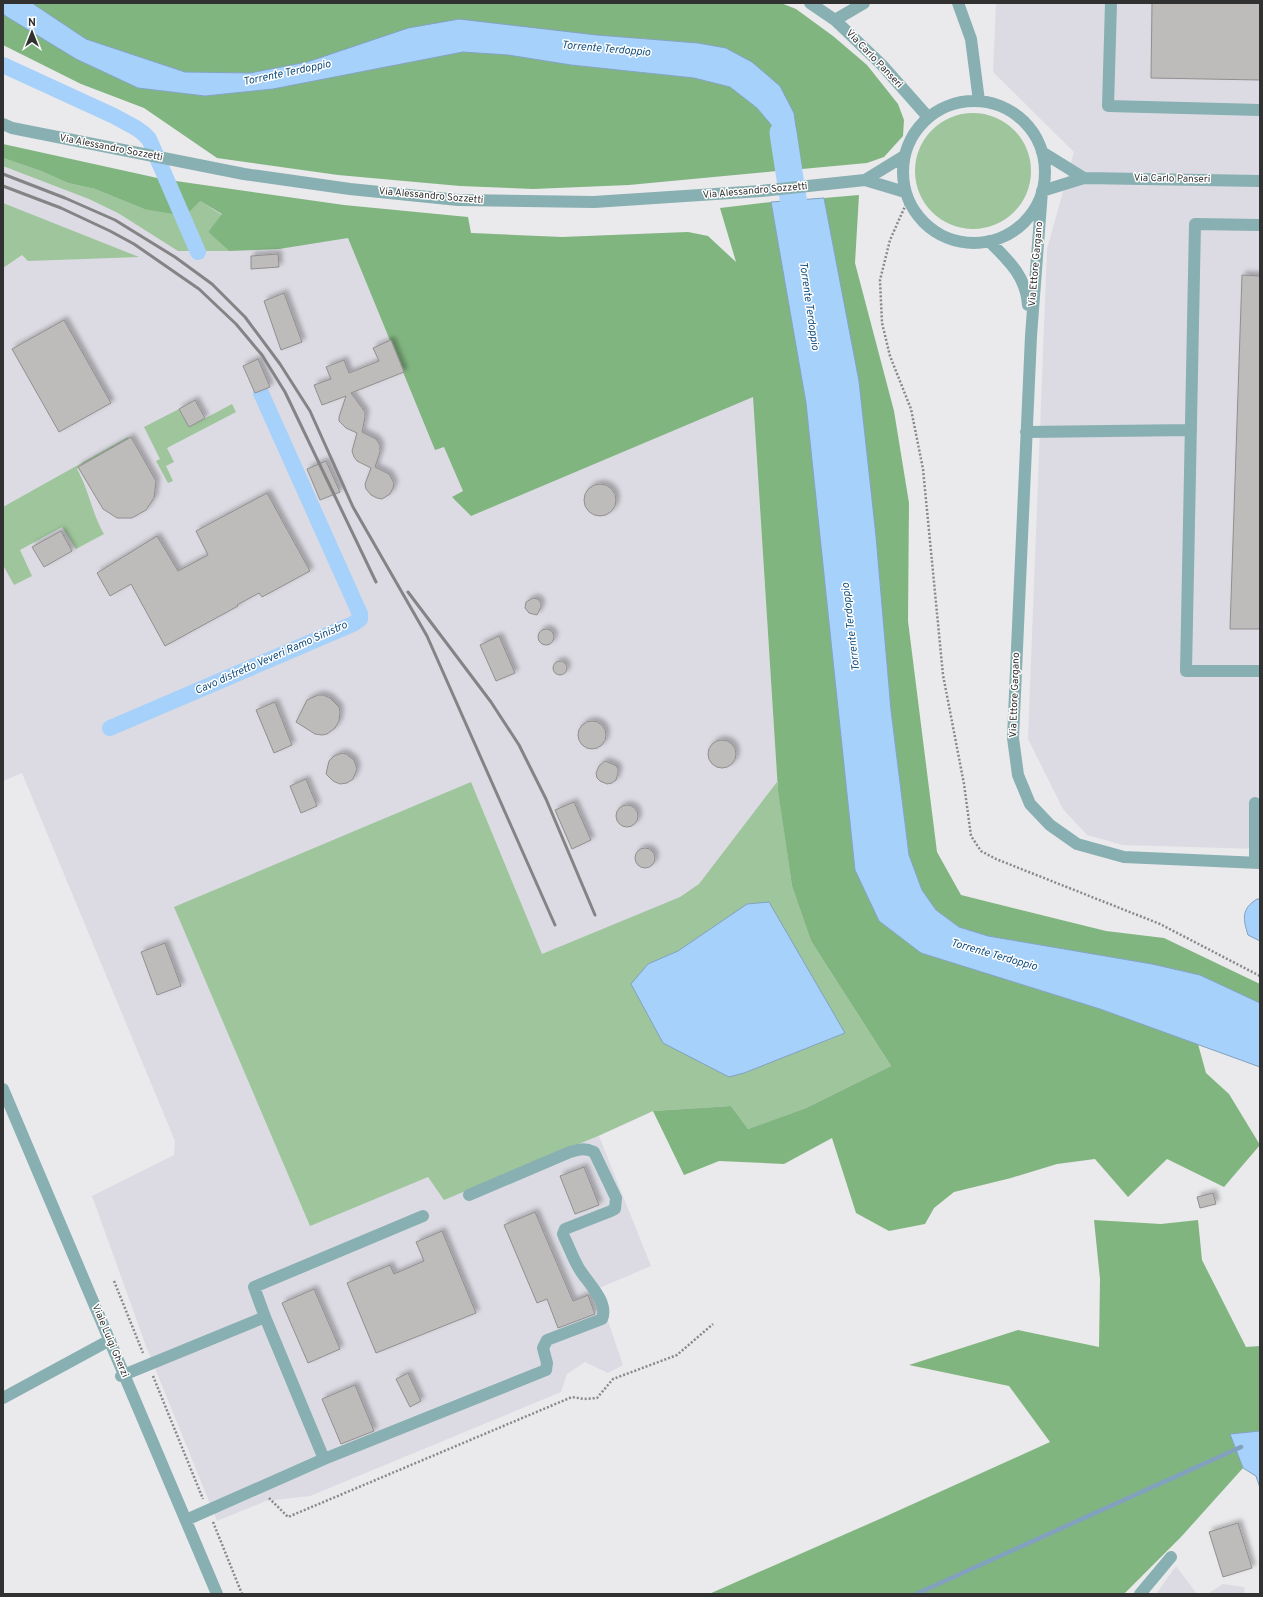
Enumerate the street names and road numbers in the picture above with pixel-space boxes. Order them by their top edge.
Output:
street label: Via Carlo Panseri [843,27,905,91]
street label: Via Alessandro Sozzetti [58,132,164,164]
street label: Via Carlo Panseri [1134,172,1210,186]
street label: Via Alessandro Sozzetti [702,180,808,202]
street label: Via Alessandro Sozzetti [378,185,484,207]
street label: Via Ettore Gargano [1026,221,1046,307]
street label: Via Ettore Gargano [1007,652,1023,738]
street label: Viale Luigi Gherzi [89,1302,131,1380]

